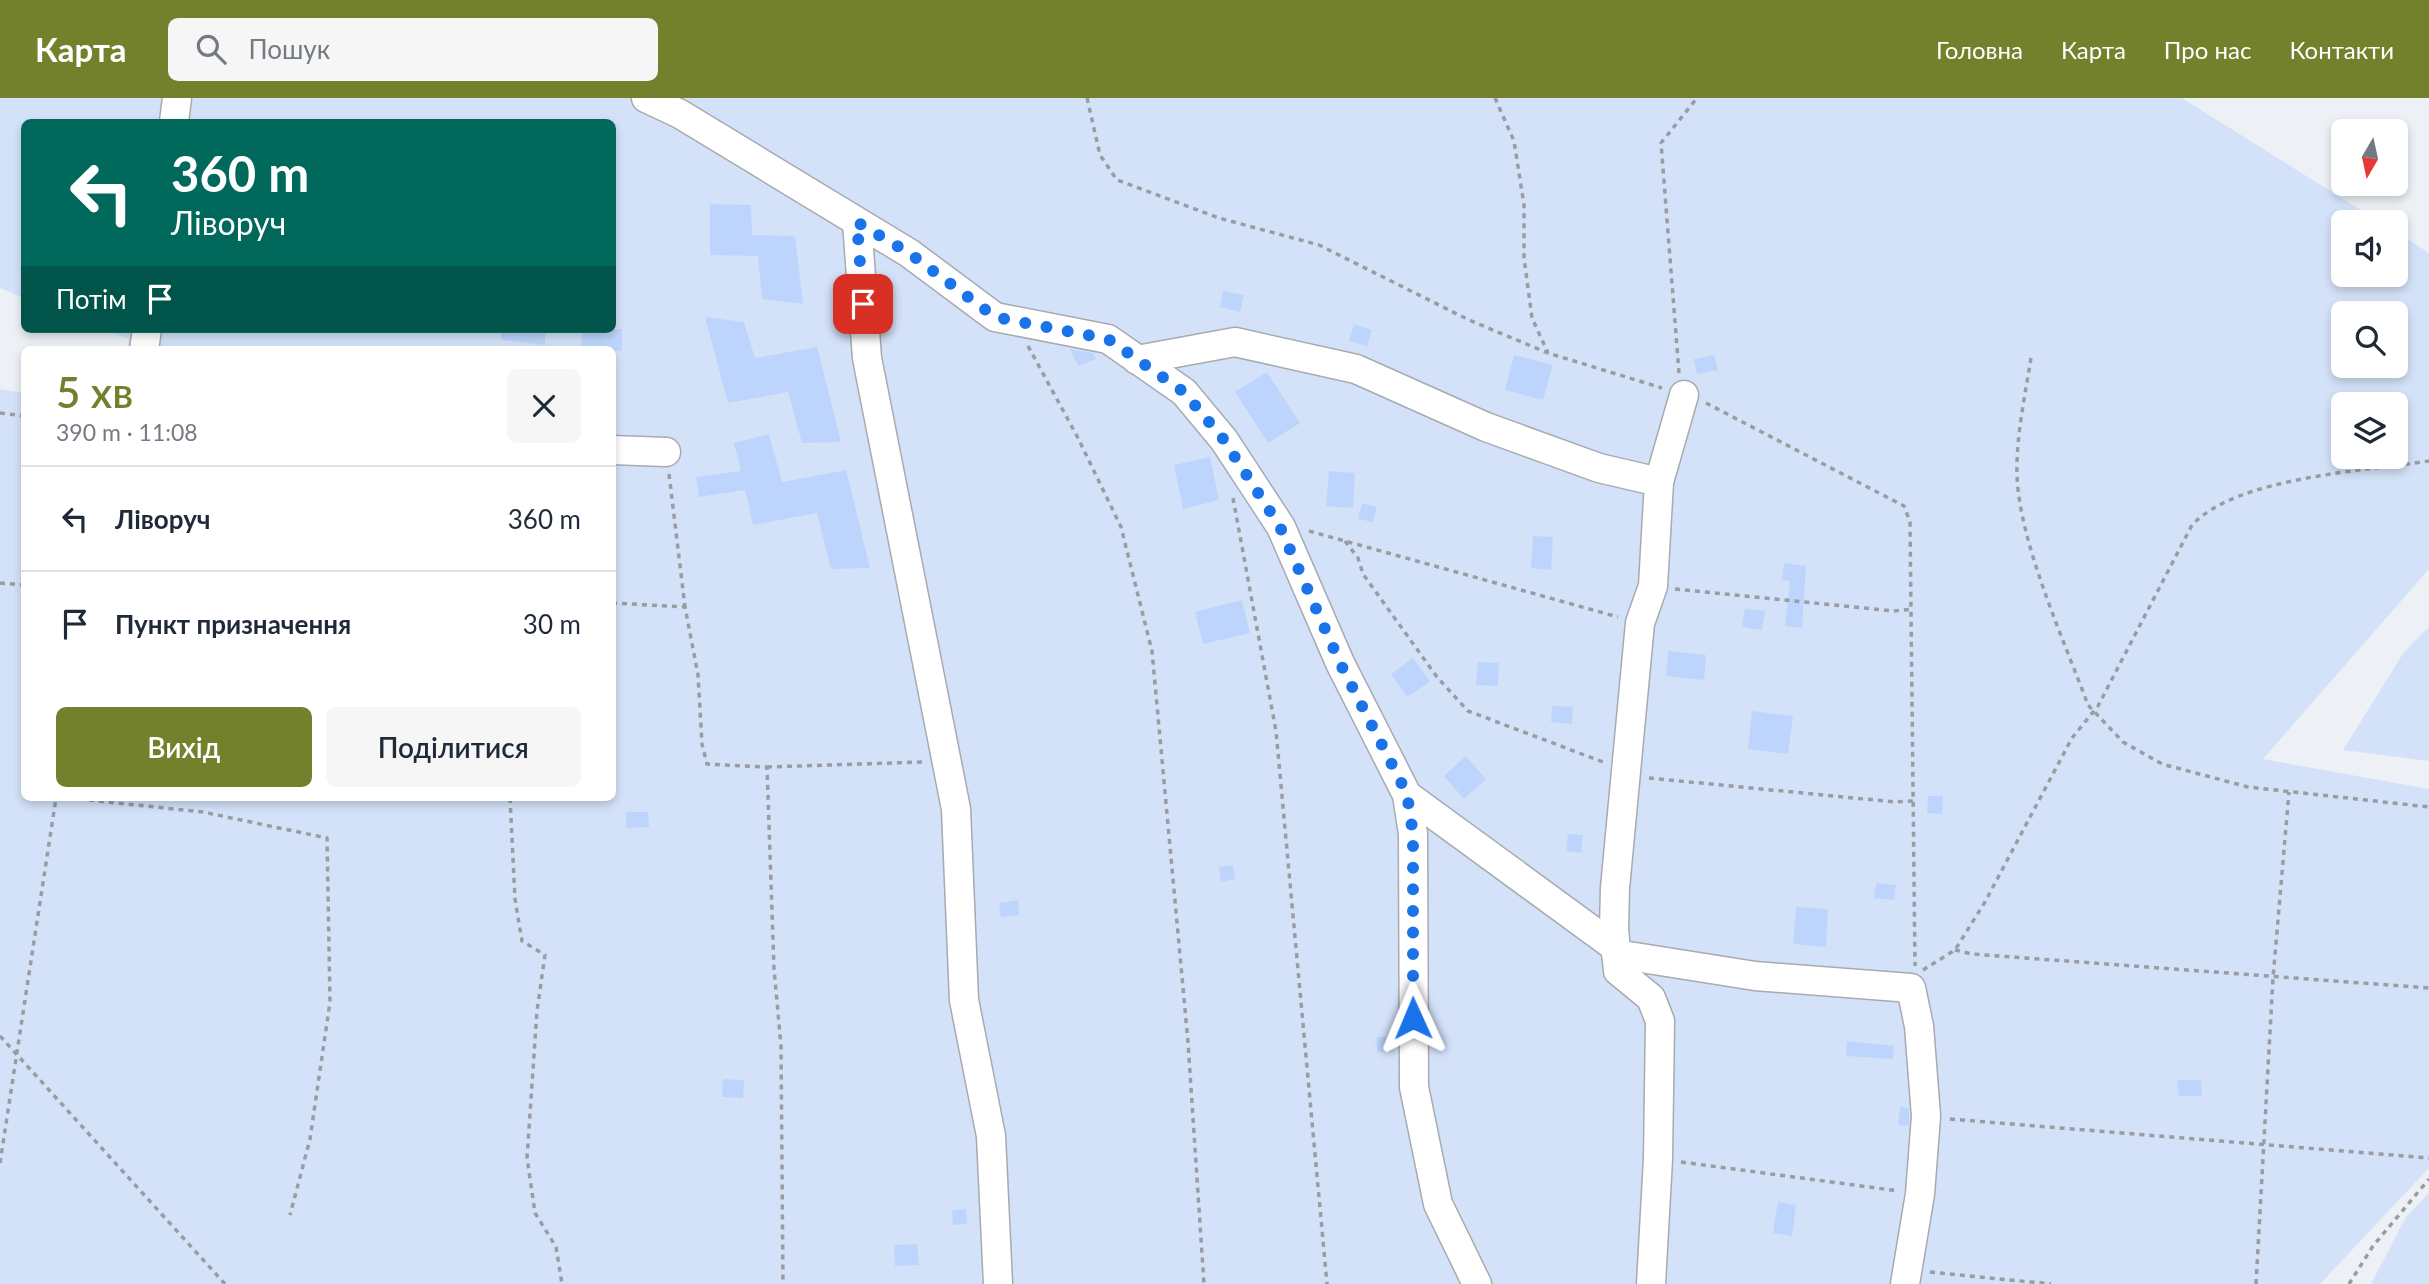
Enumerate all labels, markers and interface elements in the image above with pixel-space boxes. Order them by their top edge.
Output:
search box [168,18,658,81]
text: Карта [35,29,126,69]
icon: search [192,30,230,68]
text: Пошук [248,33,330,65]
text: Головна [1936,35,2023,64]
text: Карта [2061,35,2126,64]
text: Про нас [2164,35,2251,64]
text: Контакти [2289,35,2394,64]
north arrow [2331,119,2408,196]
map controls [2331,119,2408,469]
text: 360 m [171,144,309,202]
icon: left [56,147,147,238]
text: Ліворуч [171,203,286,242]
button: sound [2331,210,2408,287]
pin [833,274,893,334]
icon: arrive [141,280,179,318]
text: Потім [56,283,127,315]
icon: arrive [844,285,882,323]
button: search [2331,301,2408,378]
text: 5 хв [56,367,133,417]
button: close [507,369,581,443]
button: layers [2331,392,2408,469]
text: 390 m · 11:08 [56,418,198,446]
icon: left [56,500,94,538]
text: Ліворуч [115,503,211,535]
text: 360 m [508,503,581,535]
icon: arrive [56,605,94,643]
text: Пункт призначення [115,608,351,640]
text: 30 m [523,608,581,640]
button: Вихід [56,707,312,787]
button: Поділитися [326,707,581,787]
position arrow [1376,981,1450,1055]

